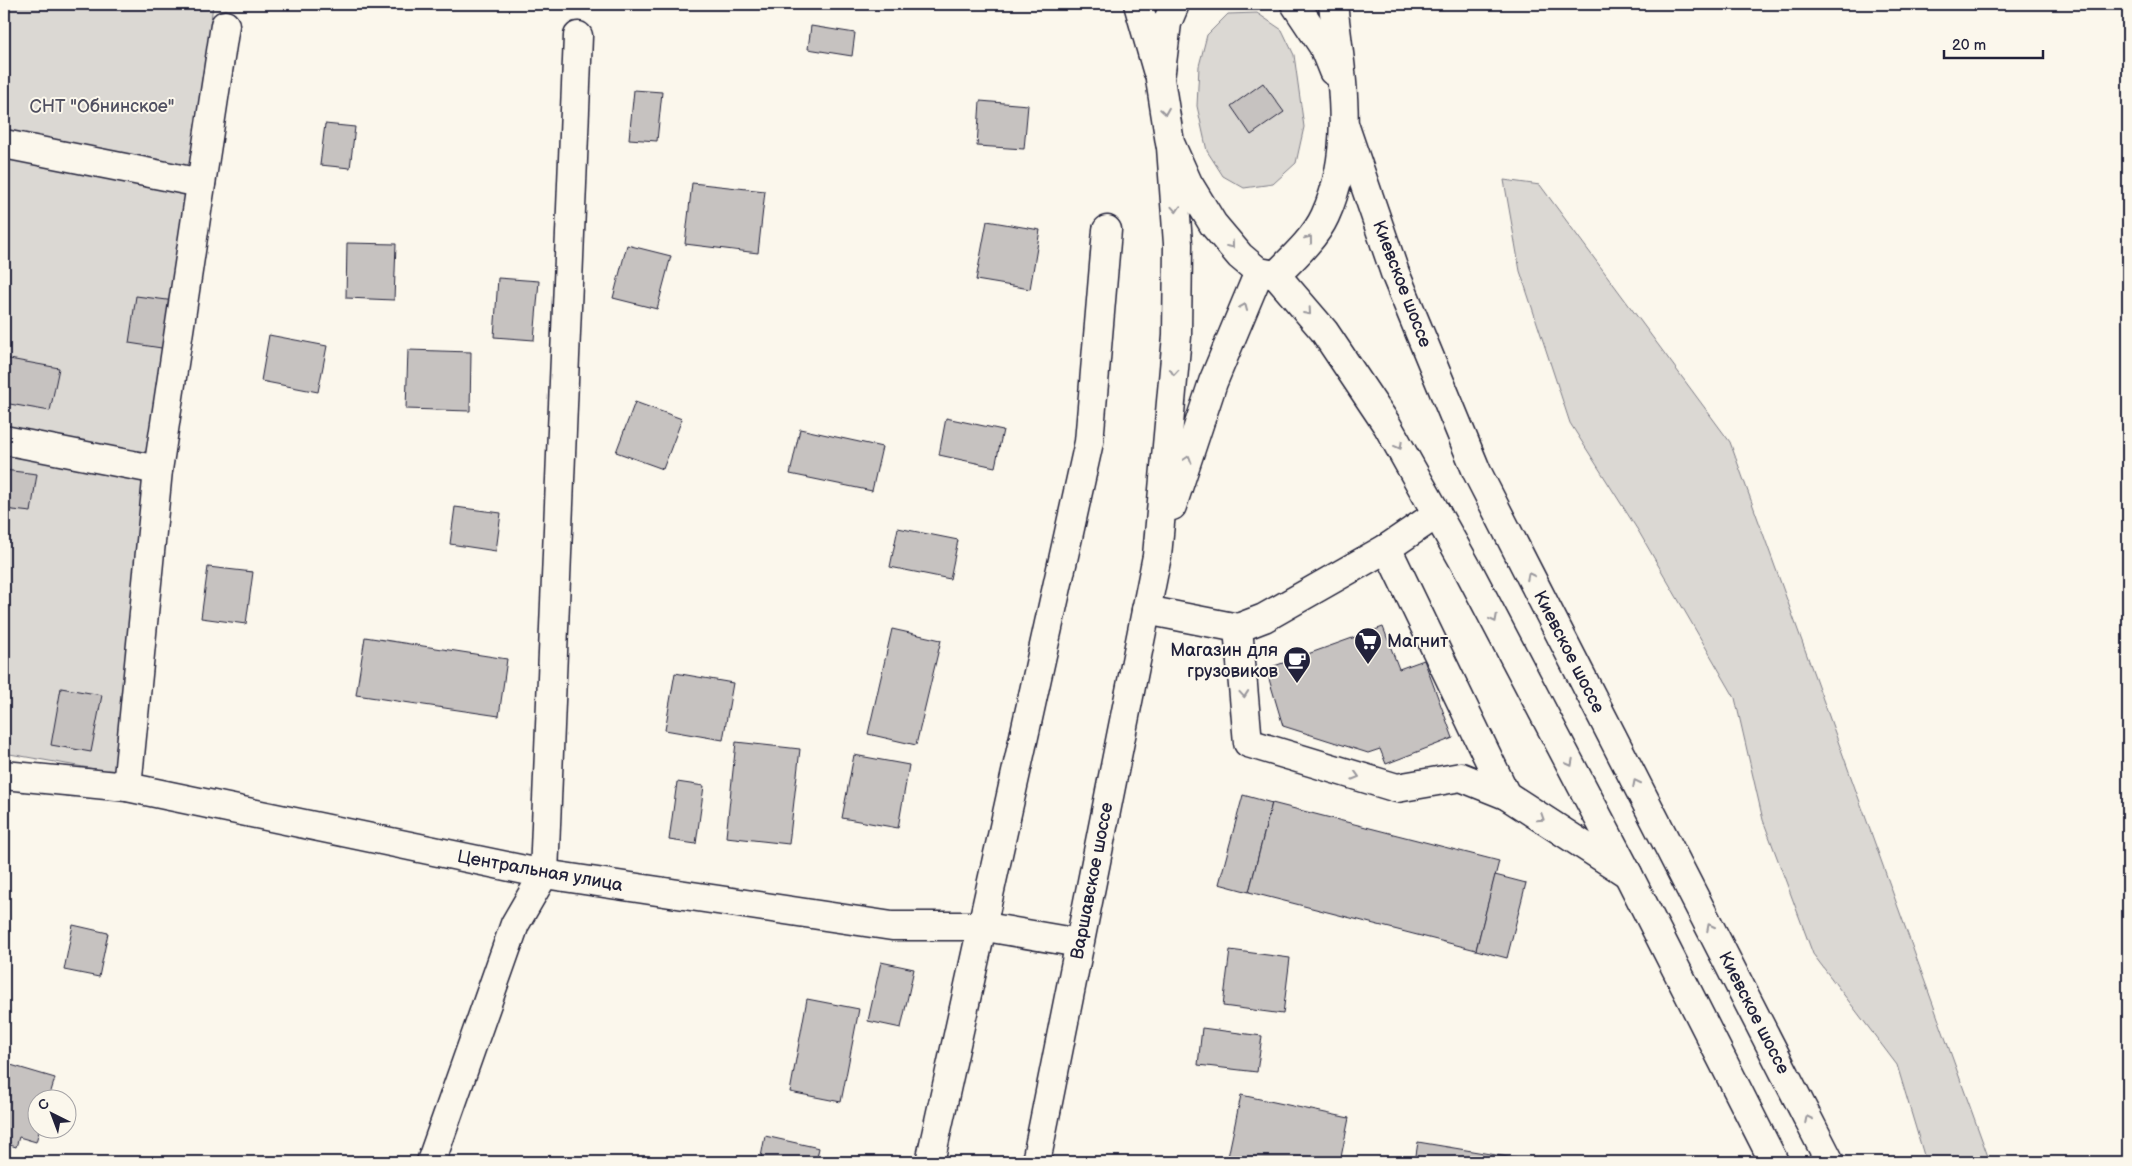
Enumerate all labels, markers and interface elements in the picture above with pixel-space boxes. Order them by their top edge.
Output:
scale bar [1944,28,2043,60]
text: 20 m [1952,36,1986,55]
park label: СНТ "Обнинское" [29,96,175,117]
one-way arrow [1160,107,1170,116]
one-way arrow [1170,206,1181,214]
street label: Киевское шоссе [1368,217,1436,351]
one-way arrow [1303,236,1311,245]
one-way arrow [1225,239,1233,248]
one-way arrow [1238,303,1249,312]
one-way arrow [1302,306,1310,315]
one-way arrow [1169,368,1180,376]
one-way arrow [1393,441,1403,450]
one-way arrow [1182,455,1192,464]
one-way arrow [1526,572,1536,581]
street label: Киевское шоссе [1529,587,1609,717]
one-way arrow [1488,614,1498,623]
supermarket icon: Магнит [1353,626,1383,665]
place label: Магнит [1387,631,1449,652]
place label: Магазин для грузовиков [1170,640,1279,682]
cafe icon: Магазин для грузовиков [1282,645,1312,684]
one-way arrow [1238,690,1249,698]
one-way arrow [1563,758,1573,767]
one-way arrow [1352,771,1360,781]
one-way arrow [1632,779,1642,788]
street label: Варшавское шоссе [1066,801,1118,961]
one-way arrow [1535,811,1544,821]
street label: Центральная улица [456,846,625,896]
one-way arrow [1706,924,1716,933]
street label: Киевское шоссе [1714,948,1794,1078]
north arrow [28,1088,78,1138]
text: С [34,1095,53,1114]
one-way arrow [1804,1115,1814,1124]

